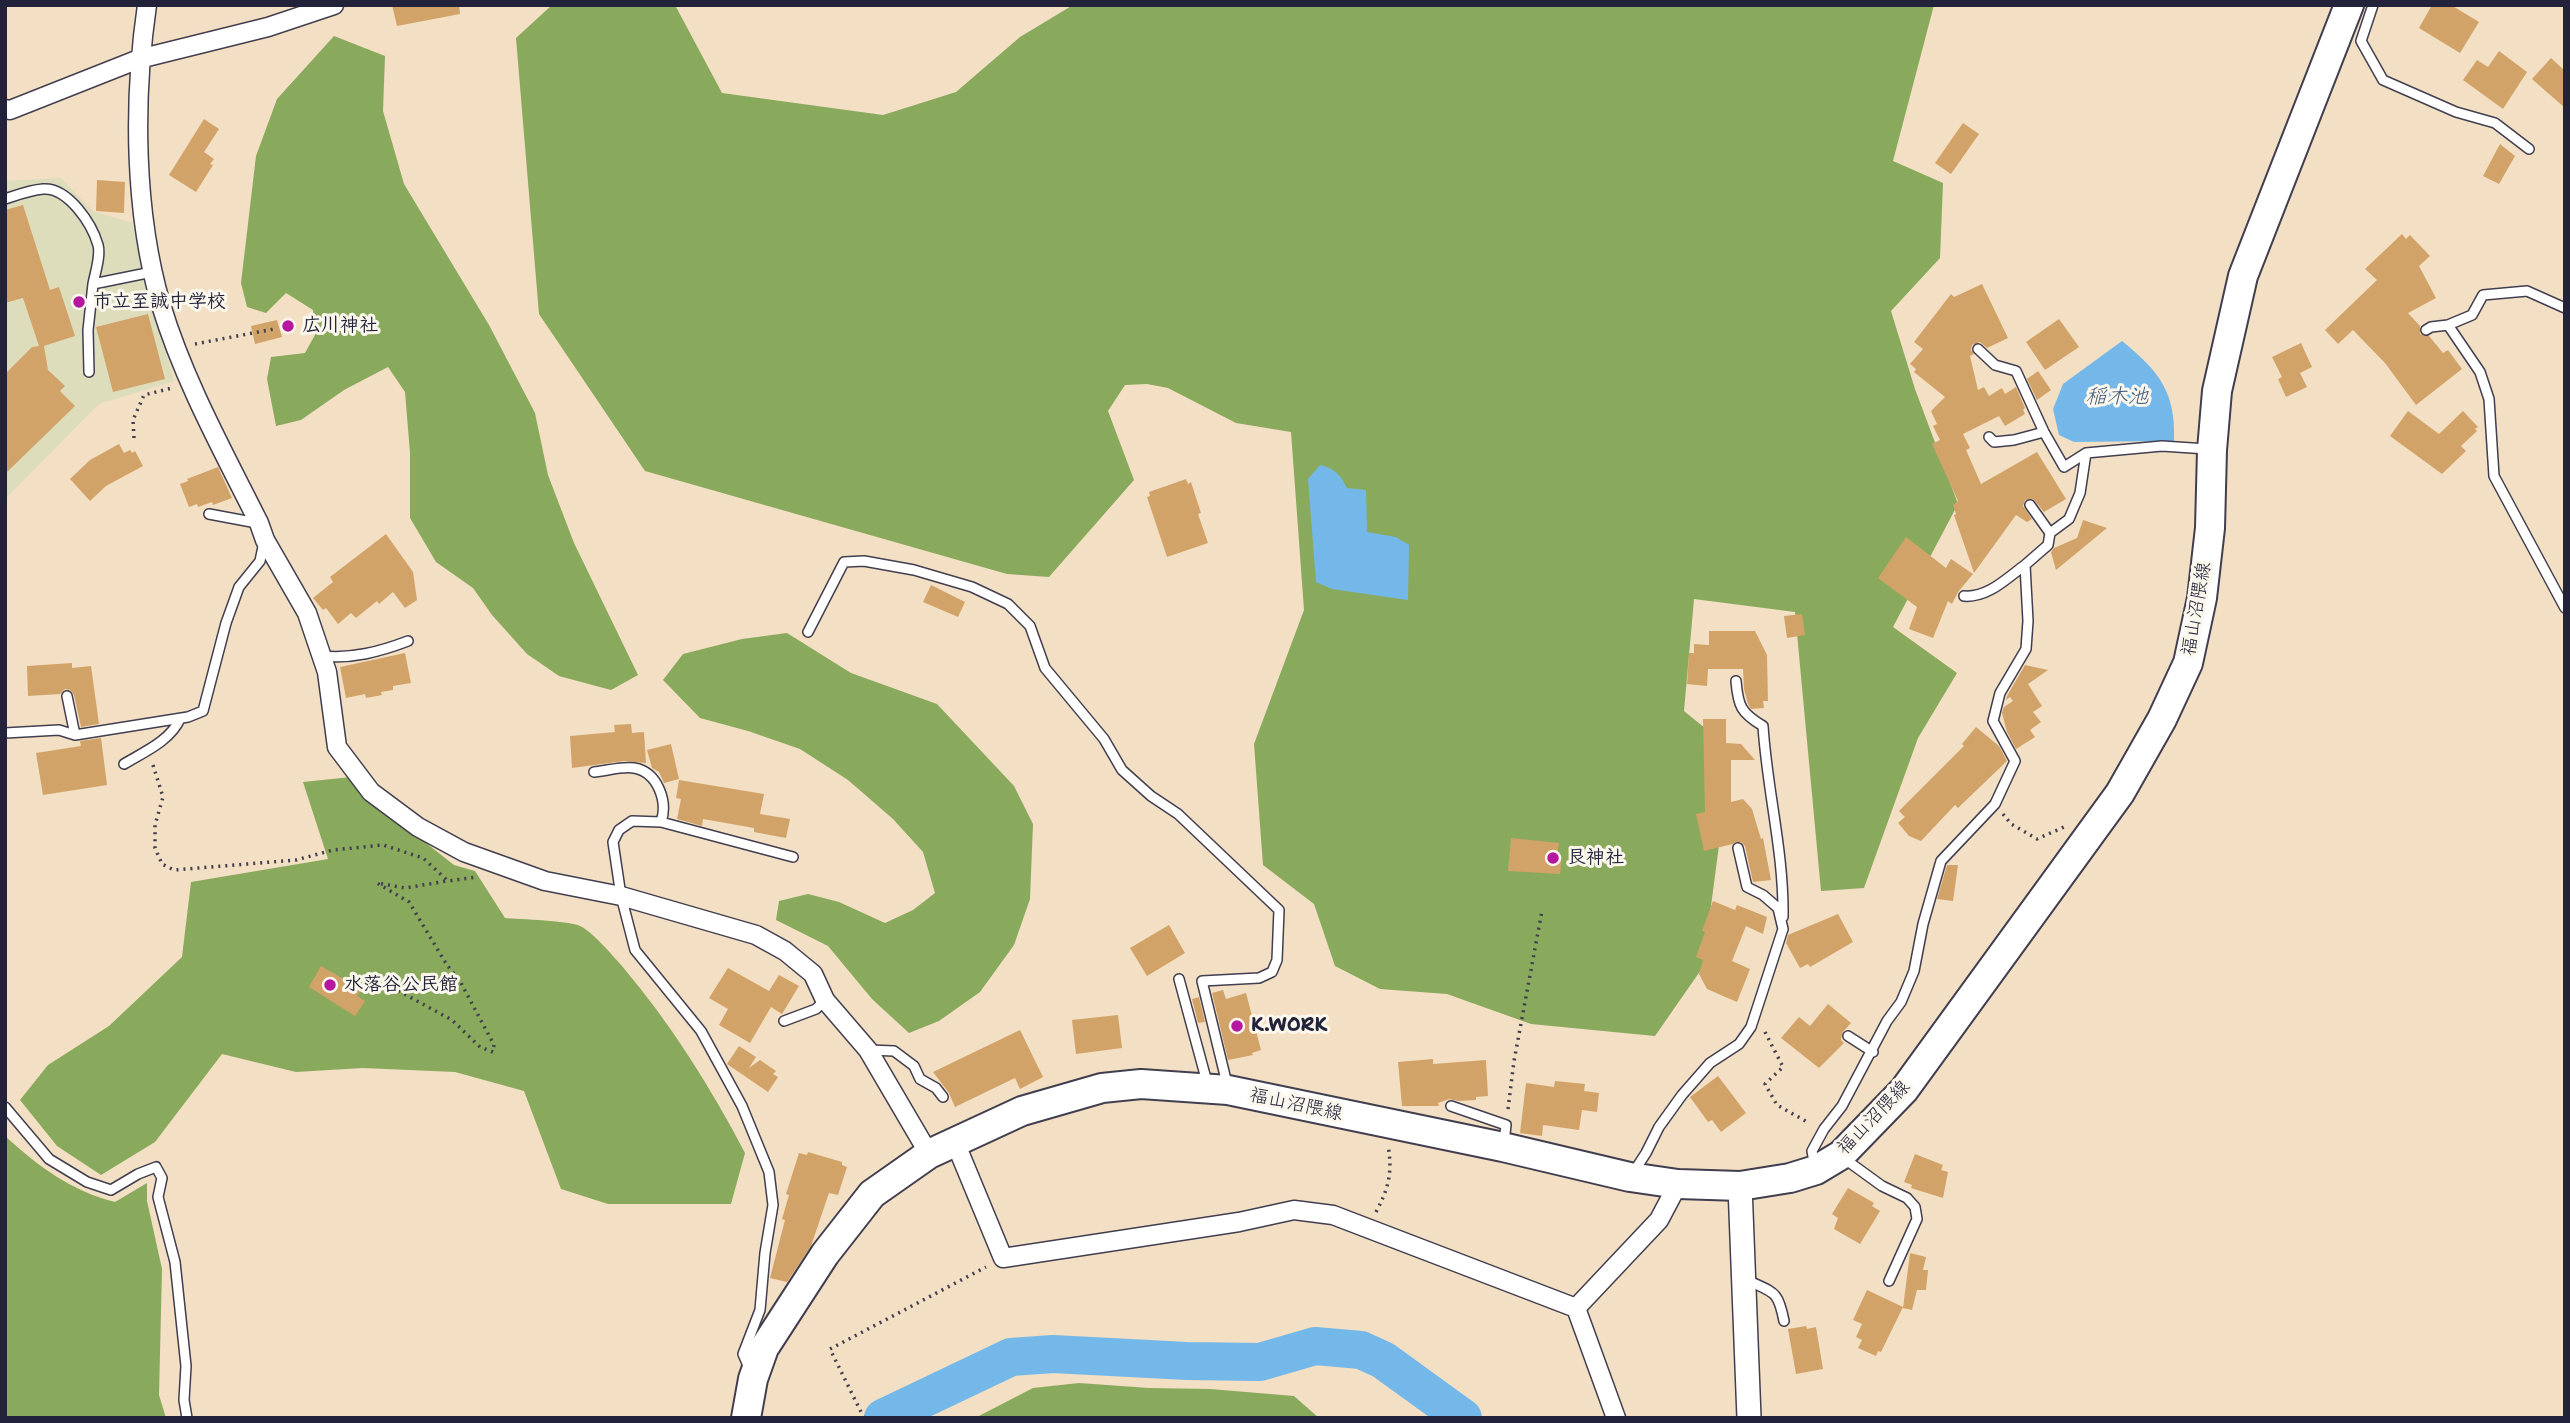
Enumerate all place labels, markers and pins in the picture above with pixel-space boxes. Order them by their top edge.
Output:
place label: 市立至誠中学校 [93,291,226,313]
marker: 市立至誠中学校 [71,294,87,310]
place label: 広川神社 [302,315,378,337]
marker: 広川神社 [280,318,296,334]
place label: 艮神社 [1567,847,1624,869]
marker: 艮神社 [1545,850,1561,866]
place label: 水落谷公民館 [344,974,458,996]
marker: 水落谷公民館 [322,977,338,993]
place label: K.WORK [1251,1015,1328,1037]
marker: K.WORK [1229,1018,1245,1034]

